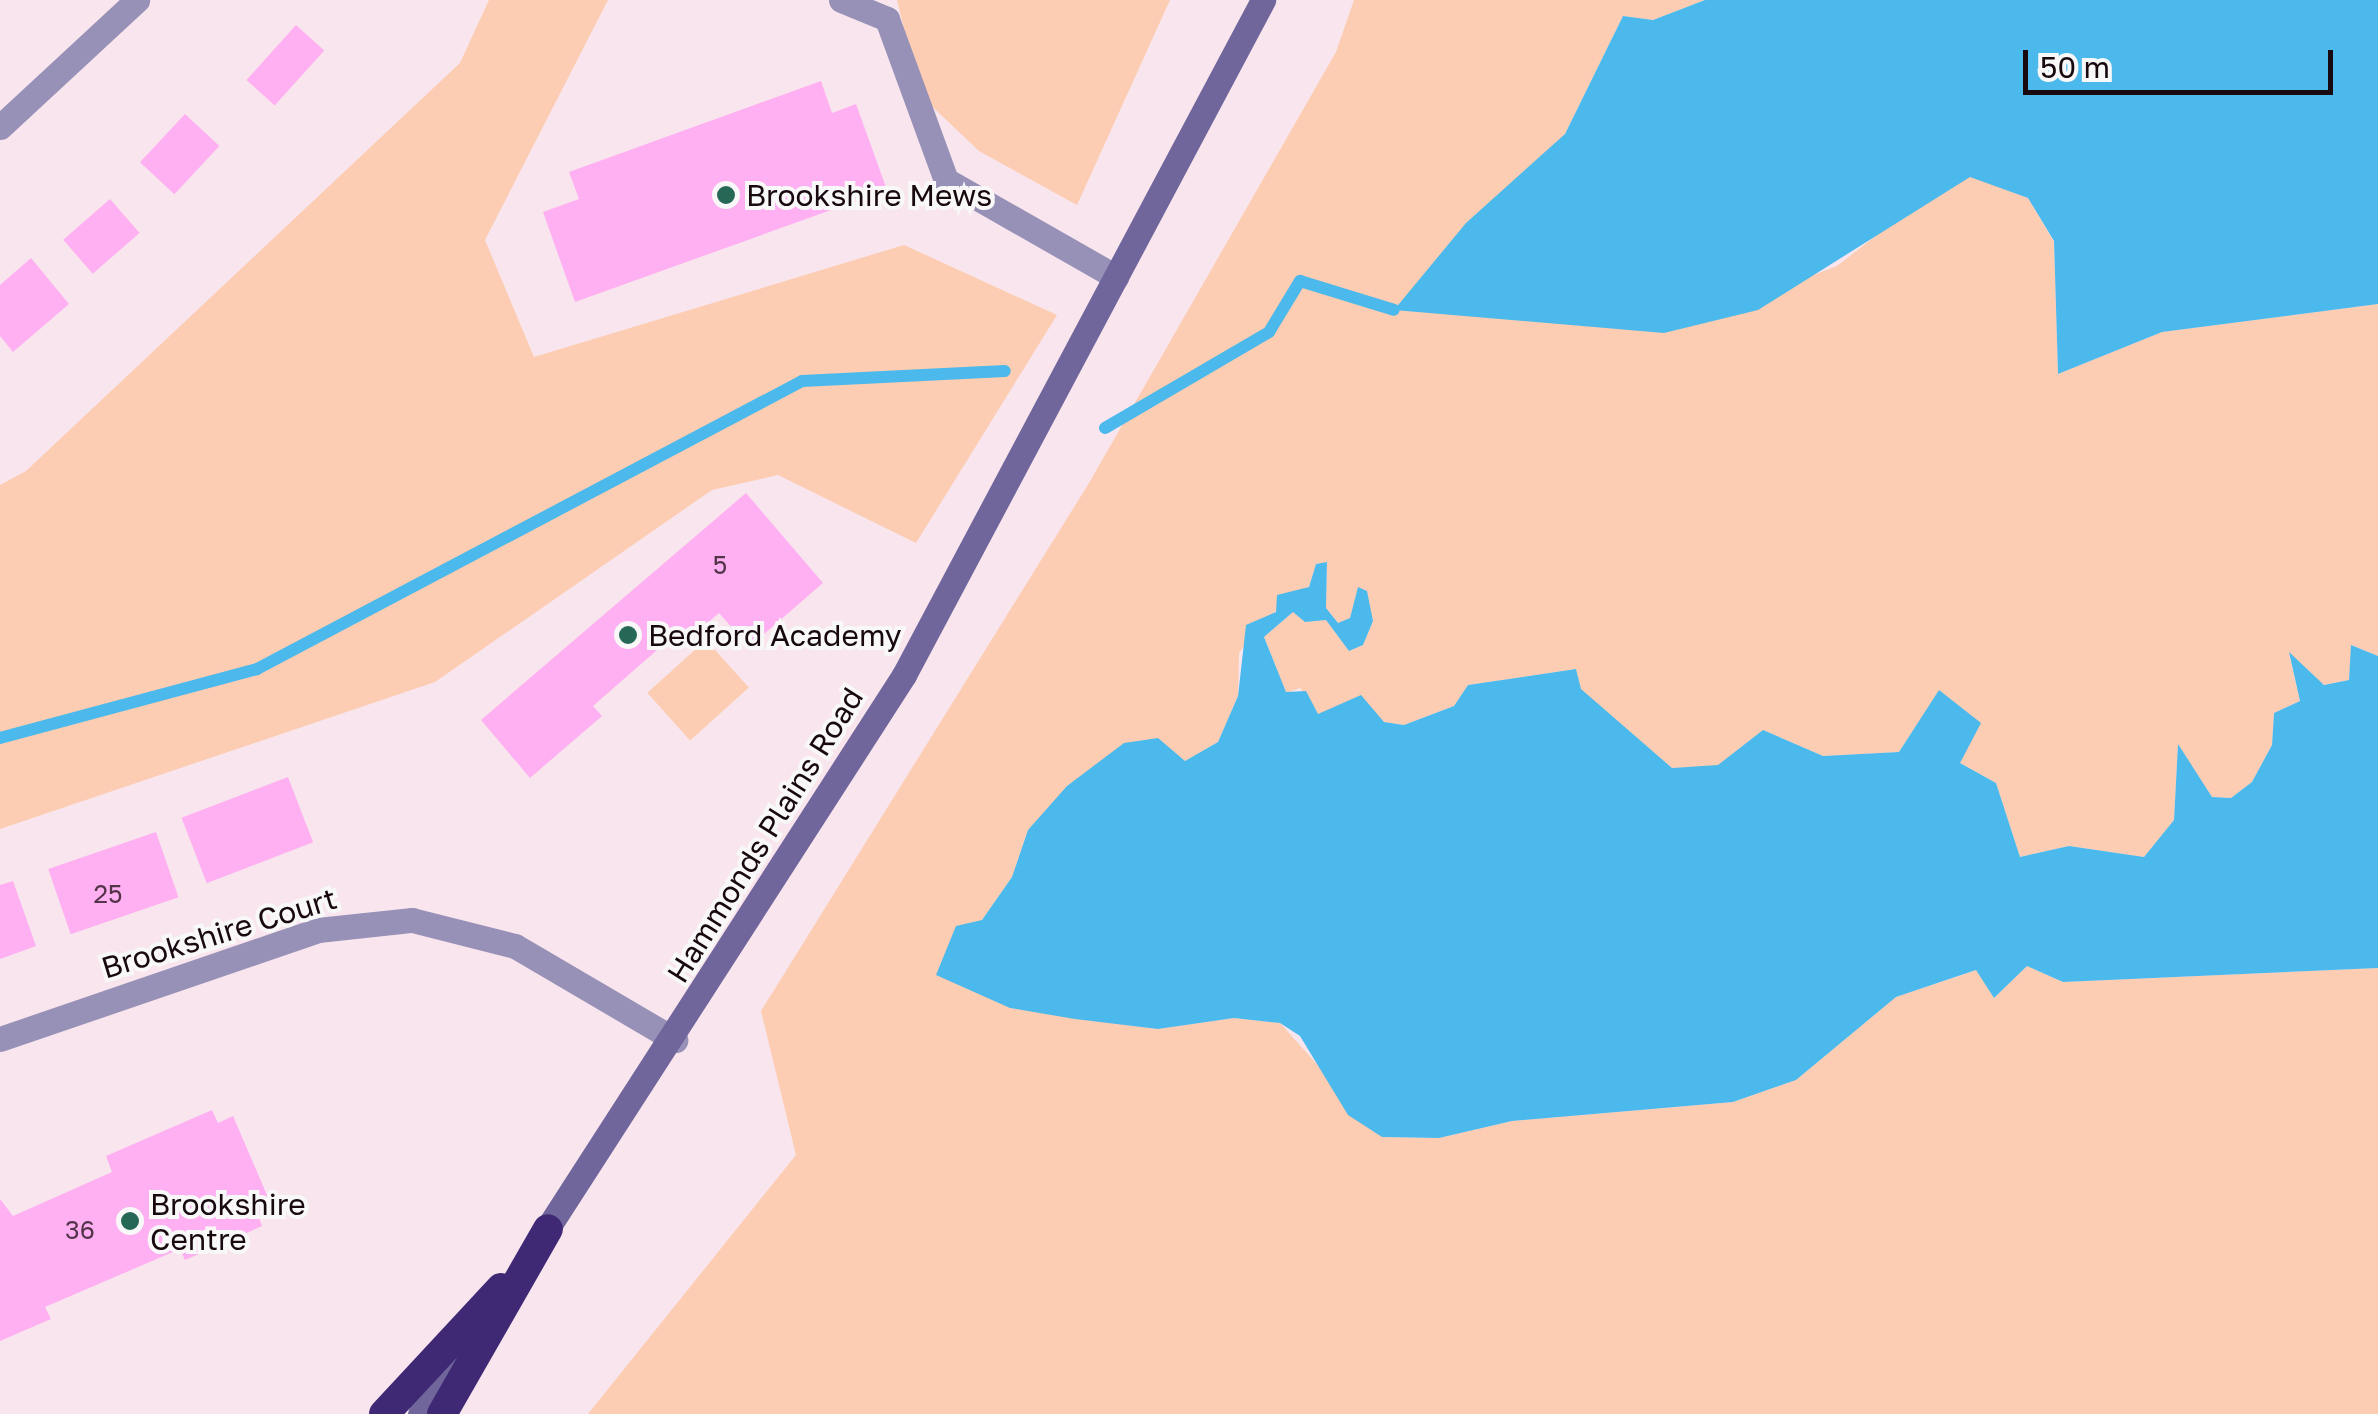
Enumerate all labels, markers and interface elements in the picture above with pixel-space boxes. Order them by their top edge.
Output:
scale bar [2028,30,2338,92]
text: 50 m [2040,49,2110,85]
place label: Brookshire Mews [746,177,992,213]
marker: Brookshire Mews [715,184,737,206]
house number: 5 [713,550,727,580]
place label: Bedford Academy [648,617,902,653]
marker: Bedford Academy [617,624,639,646]
street label: Hammonds Plains Road [659,681,871,989]
house number: 25 [94,879,122,909]
street label: Brookshire Court [97,880,341,986]
place label: Brookshire Centre [150,1186,306,1256]
marker: Brookshire Centre [119,1210,141,1232]
house number: 36 [65,1215,95,1245]

